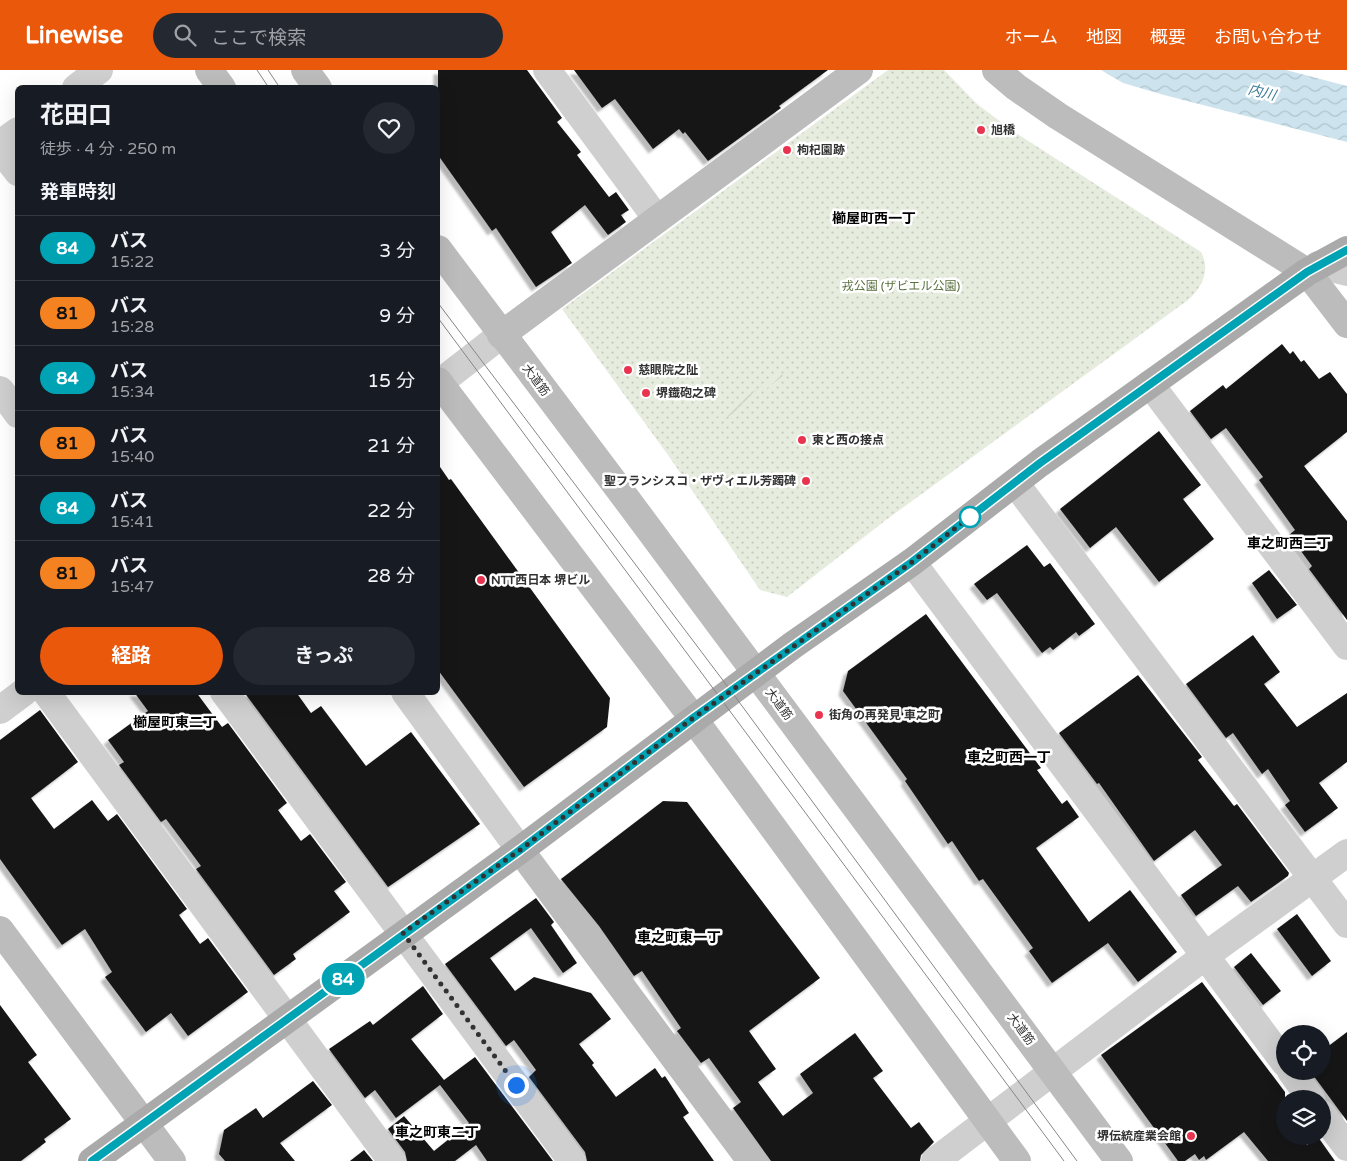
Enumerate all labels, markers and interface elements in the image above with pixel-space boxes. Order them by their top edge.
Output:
search box [153,13,503,58]
text: Linewise [25,21,123,50]
icon: search [171,21,199,49]
text: ホーム [1005,26,1058,48]
text: 地図 [1086,26,1122,48]
text: 概要 [1150,26,1186,48]
text: お問い合わせ [1214,26,1322,48]
text: ここで検索 [211,27,306,49]
water label: 内川 [1246,81,1279,105]
text: 花田口 [40,101,112,130]
button: heart [363,102,415,154]
place label: 旭橋 [991,123,1016,137]
marker: 旭橋 [975,124,987,136]
text: 徒歩 · 4 分 · 250 m [40,139,176,159]
place label: 枸杞園跡 [797,143,845,157]
marker: 枸杞園跡 [781,144,793,156]
text: 発車時刻 [40,181,116,203]
district label: 櫛屋町西一丁 [832,210,916,227]
text: バス [110,230,148,252]
text: 84 [56,237,79,259]
text: 3 分 [379,240,415,262]
text: 15:22 [110,252,154,272]
park label: 戎公園 (ザビエル公園) [842,279,961,293]
text: バス [110,295,148,317]
text: 81 [56,302,79,324]
text: 9 分 [379,305,415,327]
text: 15:28 [110,317,154,337]
text: バス [110,360,148,382]
street label: 大道筋 [520,361,552,399]
place label: 慈眼院之阯 [638,363,698,377]
marker: 慈眼院之阯 [622,364,634,376]
text: 84 [56,367,79,389]
text: 15 分 [367,370,415,392]
text: 15:34 [110,382,154,402]
place label: 堺鐡砲之碑 [656,386,716,400]
marker: 堺鐡砲之碑 [640,387,652,399]
text: バス [110,425,148,447]
text: 81 [56,432,79,454]
place label: 東と西の接点 [812,433,884,447]
marker: 東と西の接点 [796,434,808,446]
text: 21 分 [367,435,415,457]
text: 15:40 [110,447,154,467]
place label: 聖フランシスコ・ザヴィエル芳躅碑 [604,474,796,488]
marker: 聖フランシスコ・ザヴィエル芳躅碑 [800,475,812,487]
text: バス [110,490,148,512]
text: 84 [56,497,79,519]
text: 22 分 [367,500,415,522]
unlabelled marker [959,506,981,528]
text: 15:41 [110,512,154,532]
district label: 車之町西二丁 [1247,535,1331,552]
text: バス [110,555,148,577]
text: 81 [56,562,79,584]
text: 28 分 [367,565,415,587]
place label: NTT西日本 堺ビル [491,573,590,587]
marker: NTT西日本 堺ビル [475,574,487,586]
text: 15:47 [110,577,154,597]
button: 経路 [40,627,223,685]
button: きっぷ [233,627,415,685]
street label: 大道筋 [763,685,795,723]
place label: 街角の再発見 車之町 [829,708,940,722]
marker: 街角の再発見 車之町 [813,709,825,721]
district label: 櫛屋町東二丁 [133,714,217,731]
district label: 車之町西一丁 [967,749,1051,766]
district label: 車之町東一丁 [637,929,721,946]
line badge: 84 [320,963,366,995]
text: 84 [332,968,354,990]
street label: 大道筋 [1005,1010,1037,1048]
map controls [1276,1025,1331,1145]
button: locate [1276,1025,1331,1080]
your location [504,1073,529,1098]
button: layers [1276,1090,1331,1145]
district label: 車之町東二丁 [395,1124,479,1141]
place label: 堺伝統産業会館 [1097,1129,1181,1143]
marker: 堺伝統産業会館 [1185,1130,1197,1142]

